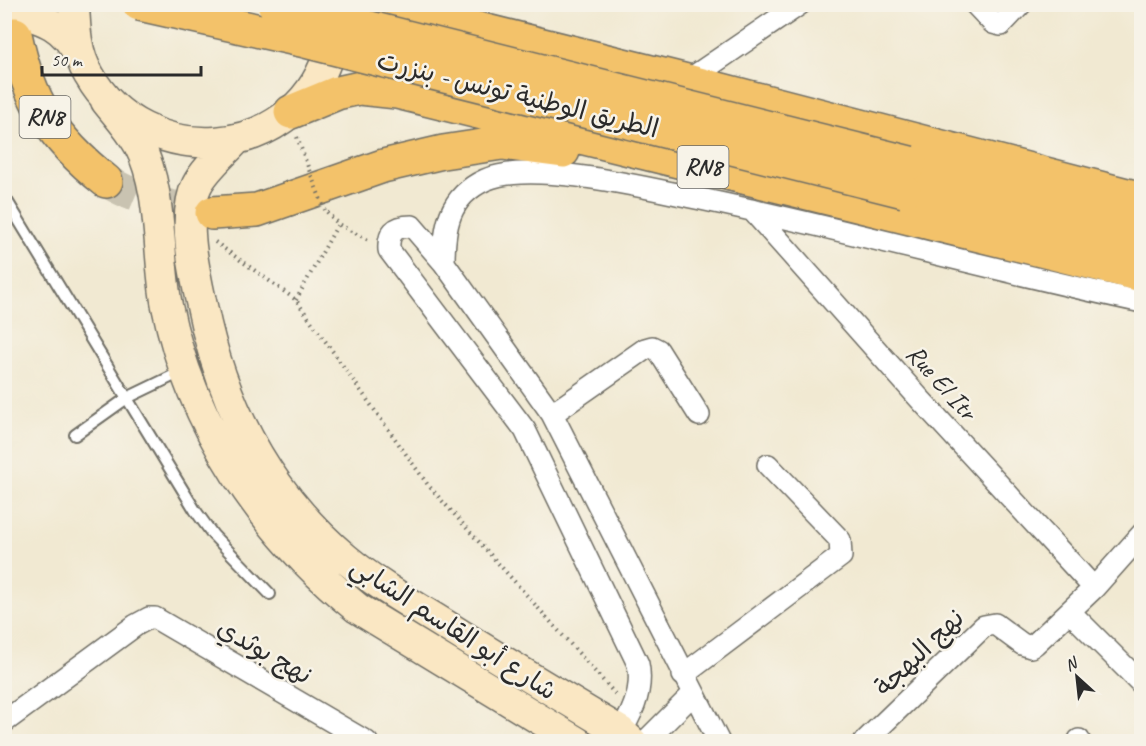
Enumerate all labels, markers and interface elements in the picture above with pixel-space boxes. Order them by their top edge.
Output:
scale bar [42,39,201,77]
street label: الطريق الوطنية تونس - بنزرت [374,44,662,145]
text: 50 m [51,49,84,71]
road number: RN8 [20,96,70,138]
road number: RN8 [678,146,728,188]
street label: Rue El Itr [899,338,986,429]
street label: شارع أبو القاسم الشابي [341,549,563,712]
street label: نهج البهجة [868,601,972,704]
street label: نهج بوثدي [210,611,318,694]
north arrow [1047,647,1107,707]
text: N [1062,652,1082,676]

